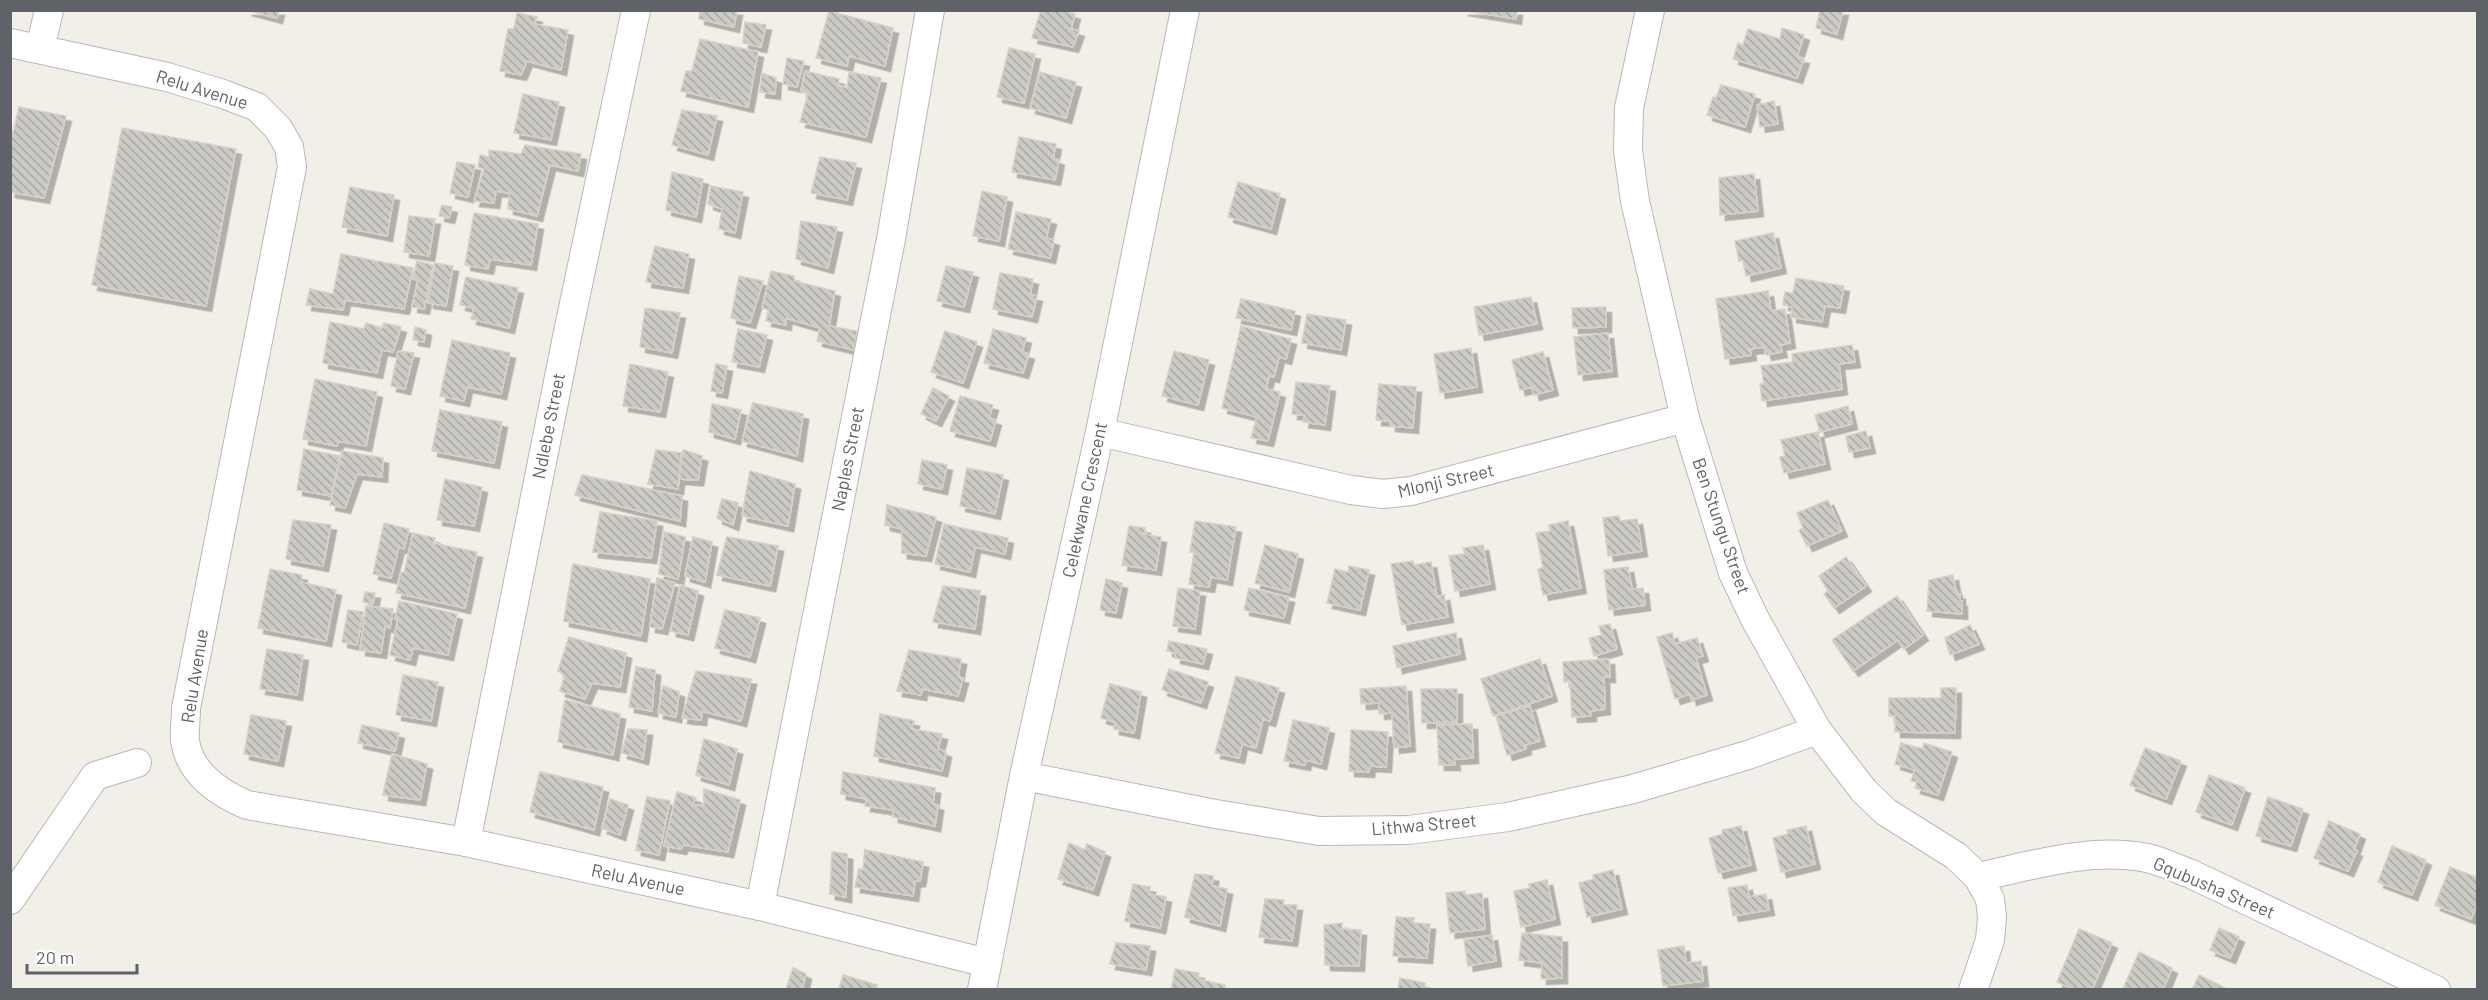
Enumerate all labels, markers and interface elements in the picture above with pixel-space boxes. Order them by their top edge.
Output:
street label: Relu Avenue [154,65,251,113]
street label: Ndlebe Street [527,371,569,481]
street label: Naples Street [826,405,868,513]
street label: Celekwane Crescent [1057,420,1111,580]
street label: Ben Stungu Street [1688,455,1756,597]
street label: Mlonji Street [1395,458,1496,502]
street label: Relu Avenue [176,627,212,725]
street label: Lithwa Street [1370,808,1477,840]
street label: Gqubusha Street [2150,852,2279,923]
street label: Relu Avenue [589,858,687,900]
scale bar [27,937,136,975]
text: 20 m [36,946,74,968]

